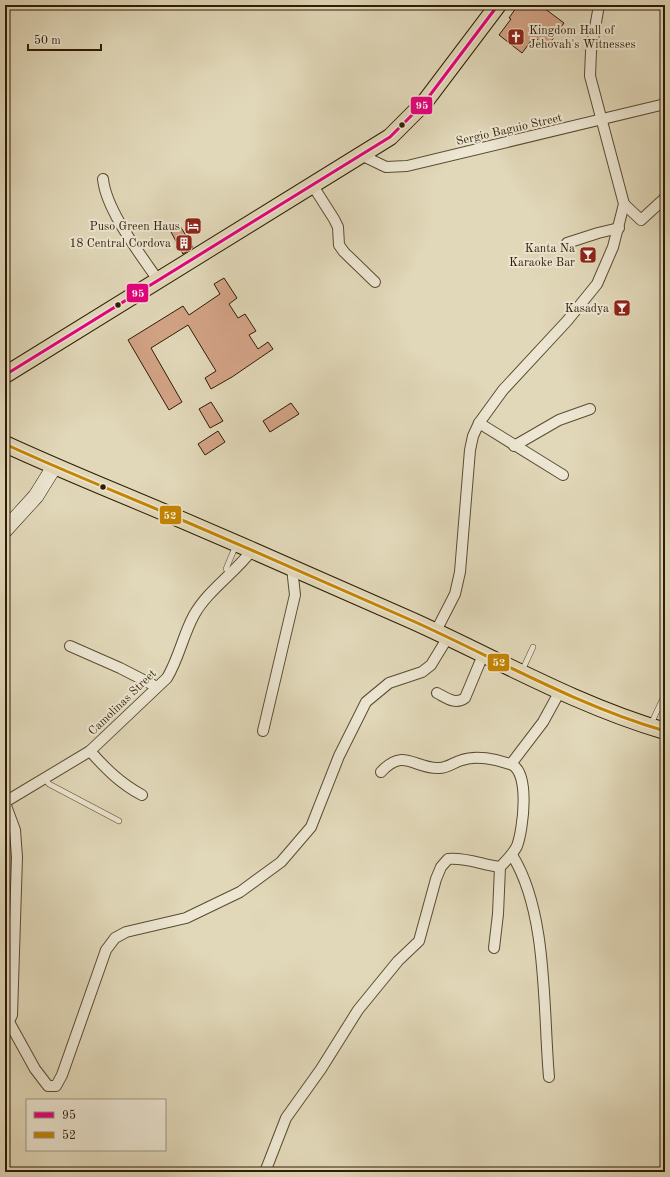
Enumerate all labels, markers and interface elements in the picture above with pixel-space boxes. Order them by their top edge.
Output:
place label: Kingdom Hall of Jehovah's Witnesses [529,25,636,51]
scale bar [28,26,101,52]
church icon: Kingdom Hall of Jehovah's Witnesses [506,27,526,47]
text: 50 m [34,34,61,47]
line badge: 95 [410,96,433,115]
text: 95 [416,101,428,112]
street label: Sergio Baguio Street [455,112,563,148]
unlabelled marker [397,120,407,130]
hotel icon: Puso Green Haus [183,216,203,236]
place label: Puso Green Haus [89,221,180,233]
building icon: 18 Central Cordova [174,233,194,253]
place label: 18 Central Cordova [70,238,171,250]
place label: Kanta Na Karaoke Bar [509,243,575,269]
bar icon: Kanta Na Karaoke Bar [578,245,598,265]
line badge: 95 [126,283,149,303]
text: 95 [132,289,144,300]
bar icon: Kasadya [612,298,632,318]
unlabelled marker [113,300,123,310]
place label: Kasadya [565,303,609,315]
unlabelled marker [98,482,108,492]
line badge: 52 [159,505,182,525]
text: 52 [164,511,176,522]
line badge: 52 [487,653,510,672]
text: 52 [493,658,505,669]
street label: Camolinas Street [87,668,159,738]
legend [26,1099,166,1151]
text: 95 [62,1109,76,1122]
text: 52 [62,1129,76,1142]

